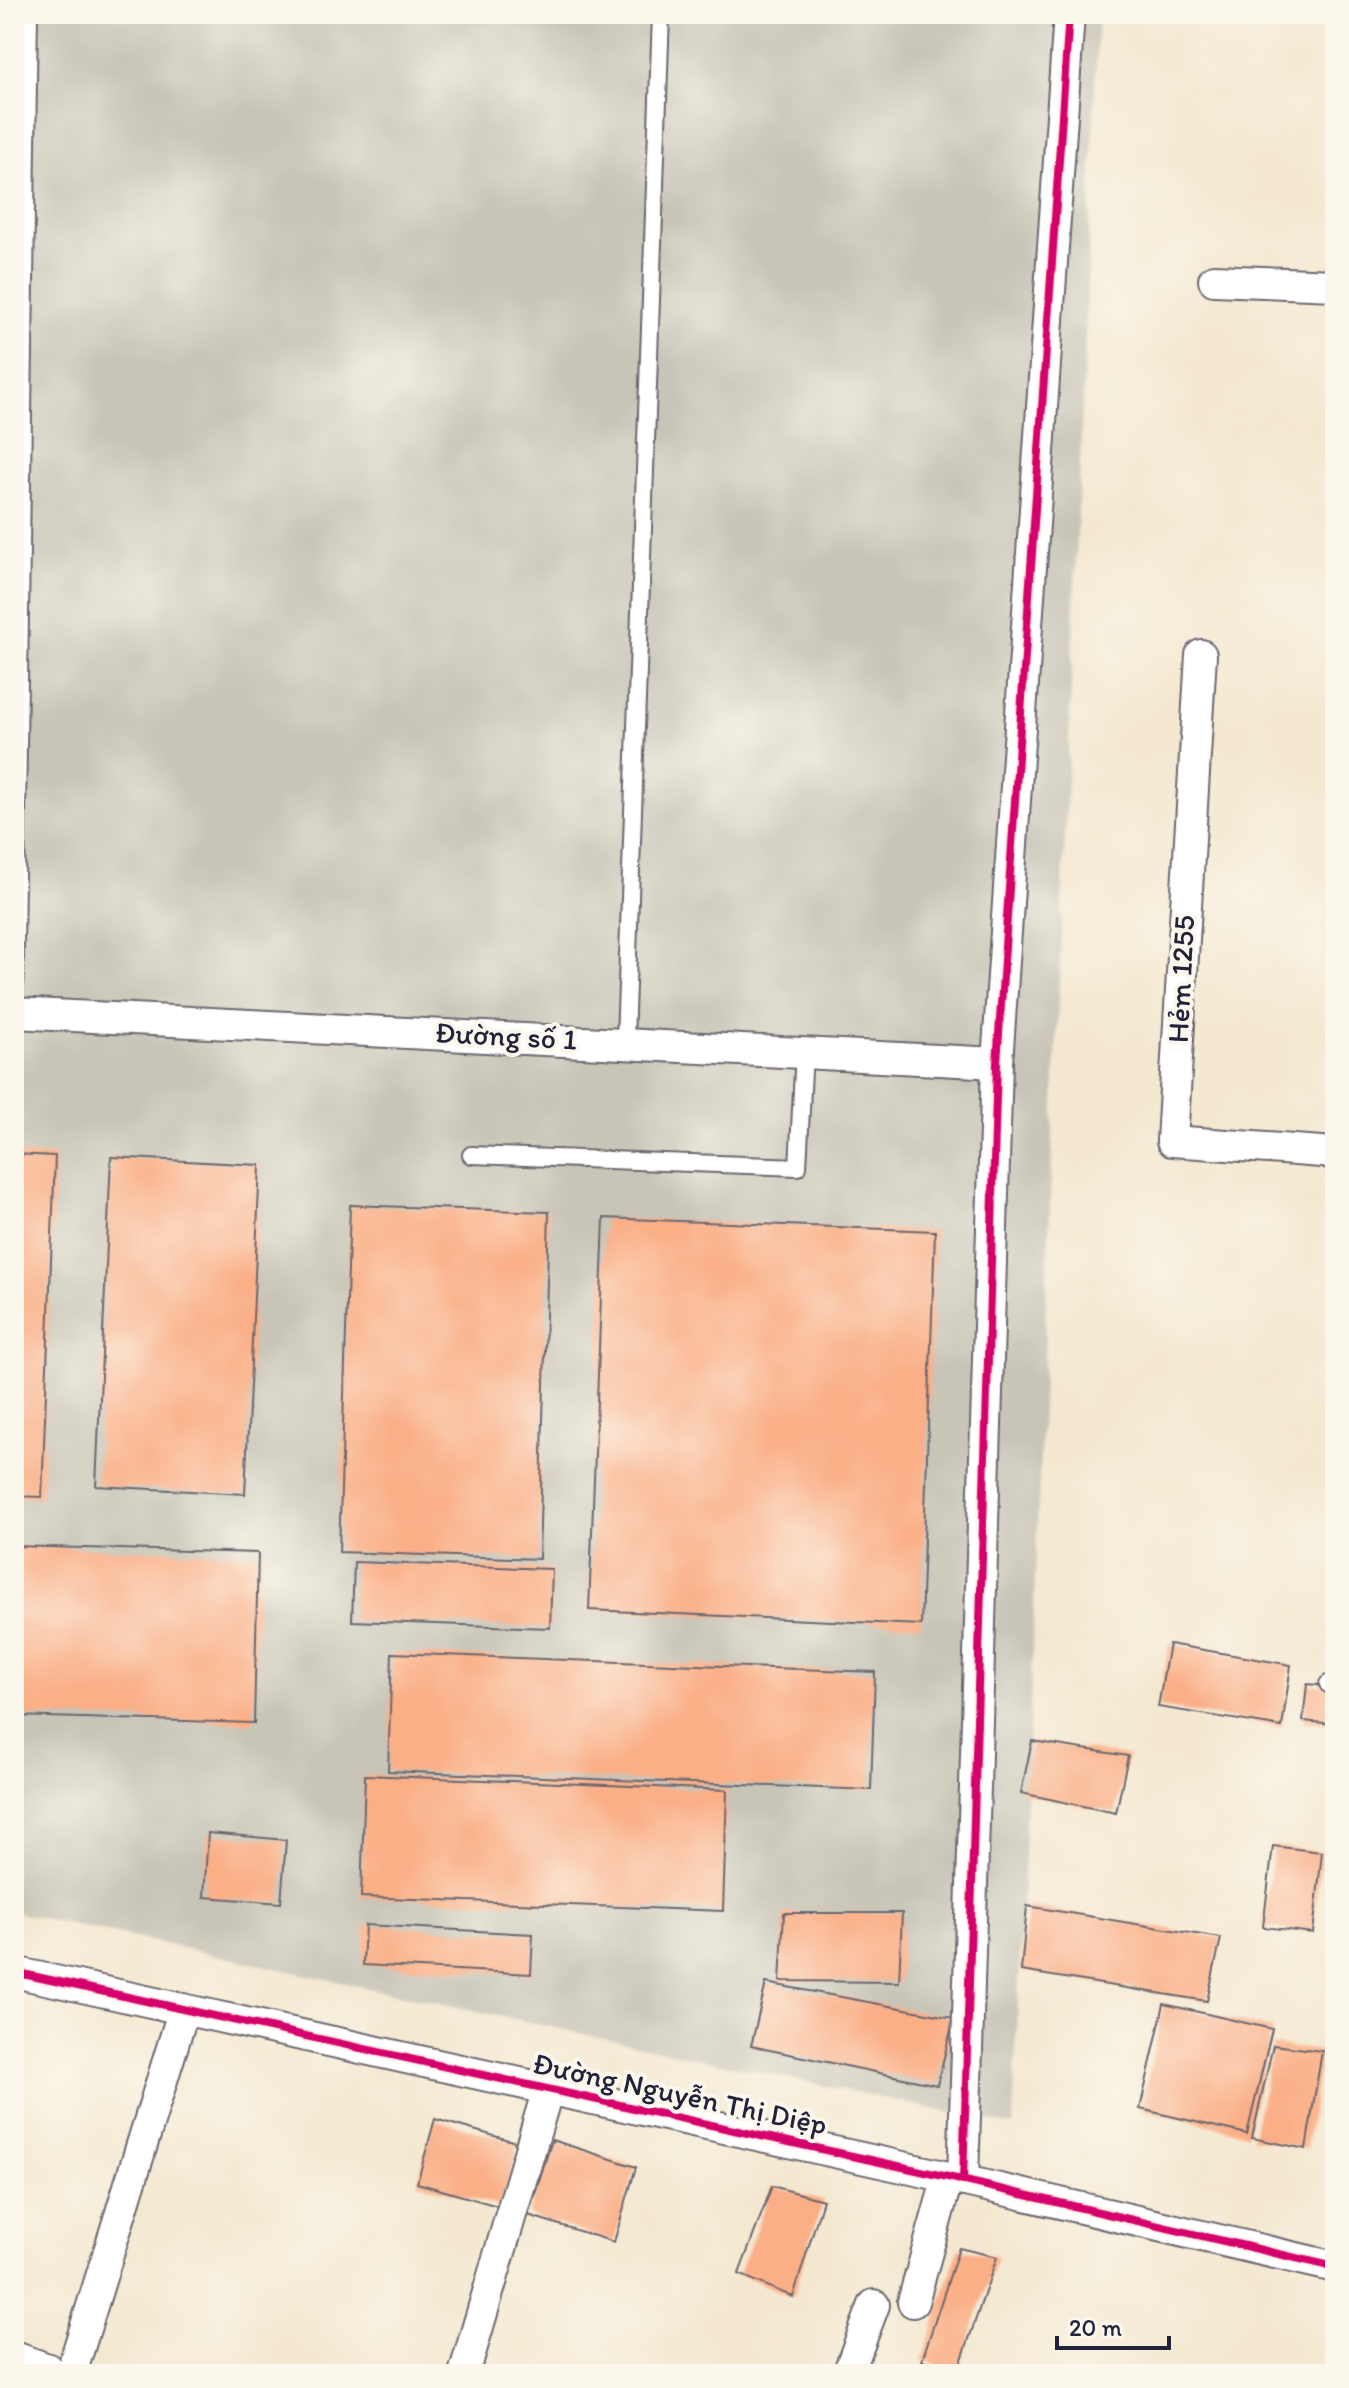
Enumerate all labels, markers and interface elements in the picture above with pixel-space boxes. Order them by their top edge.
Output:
street label: Hẻm 1255 [1159,914,1202,1044]
street label: Đường số 1 [434,1013,578,1058]
street label: Đường Nguyễn Thị Diệp [530,2044,831,2143]
scale bar [1057,2300,1169,2350]
text: 20 m [1069,2313,1122,2342]

